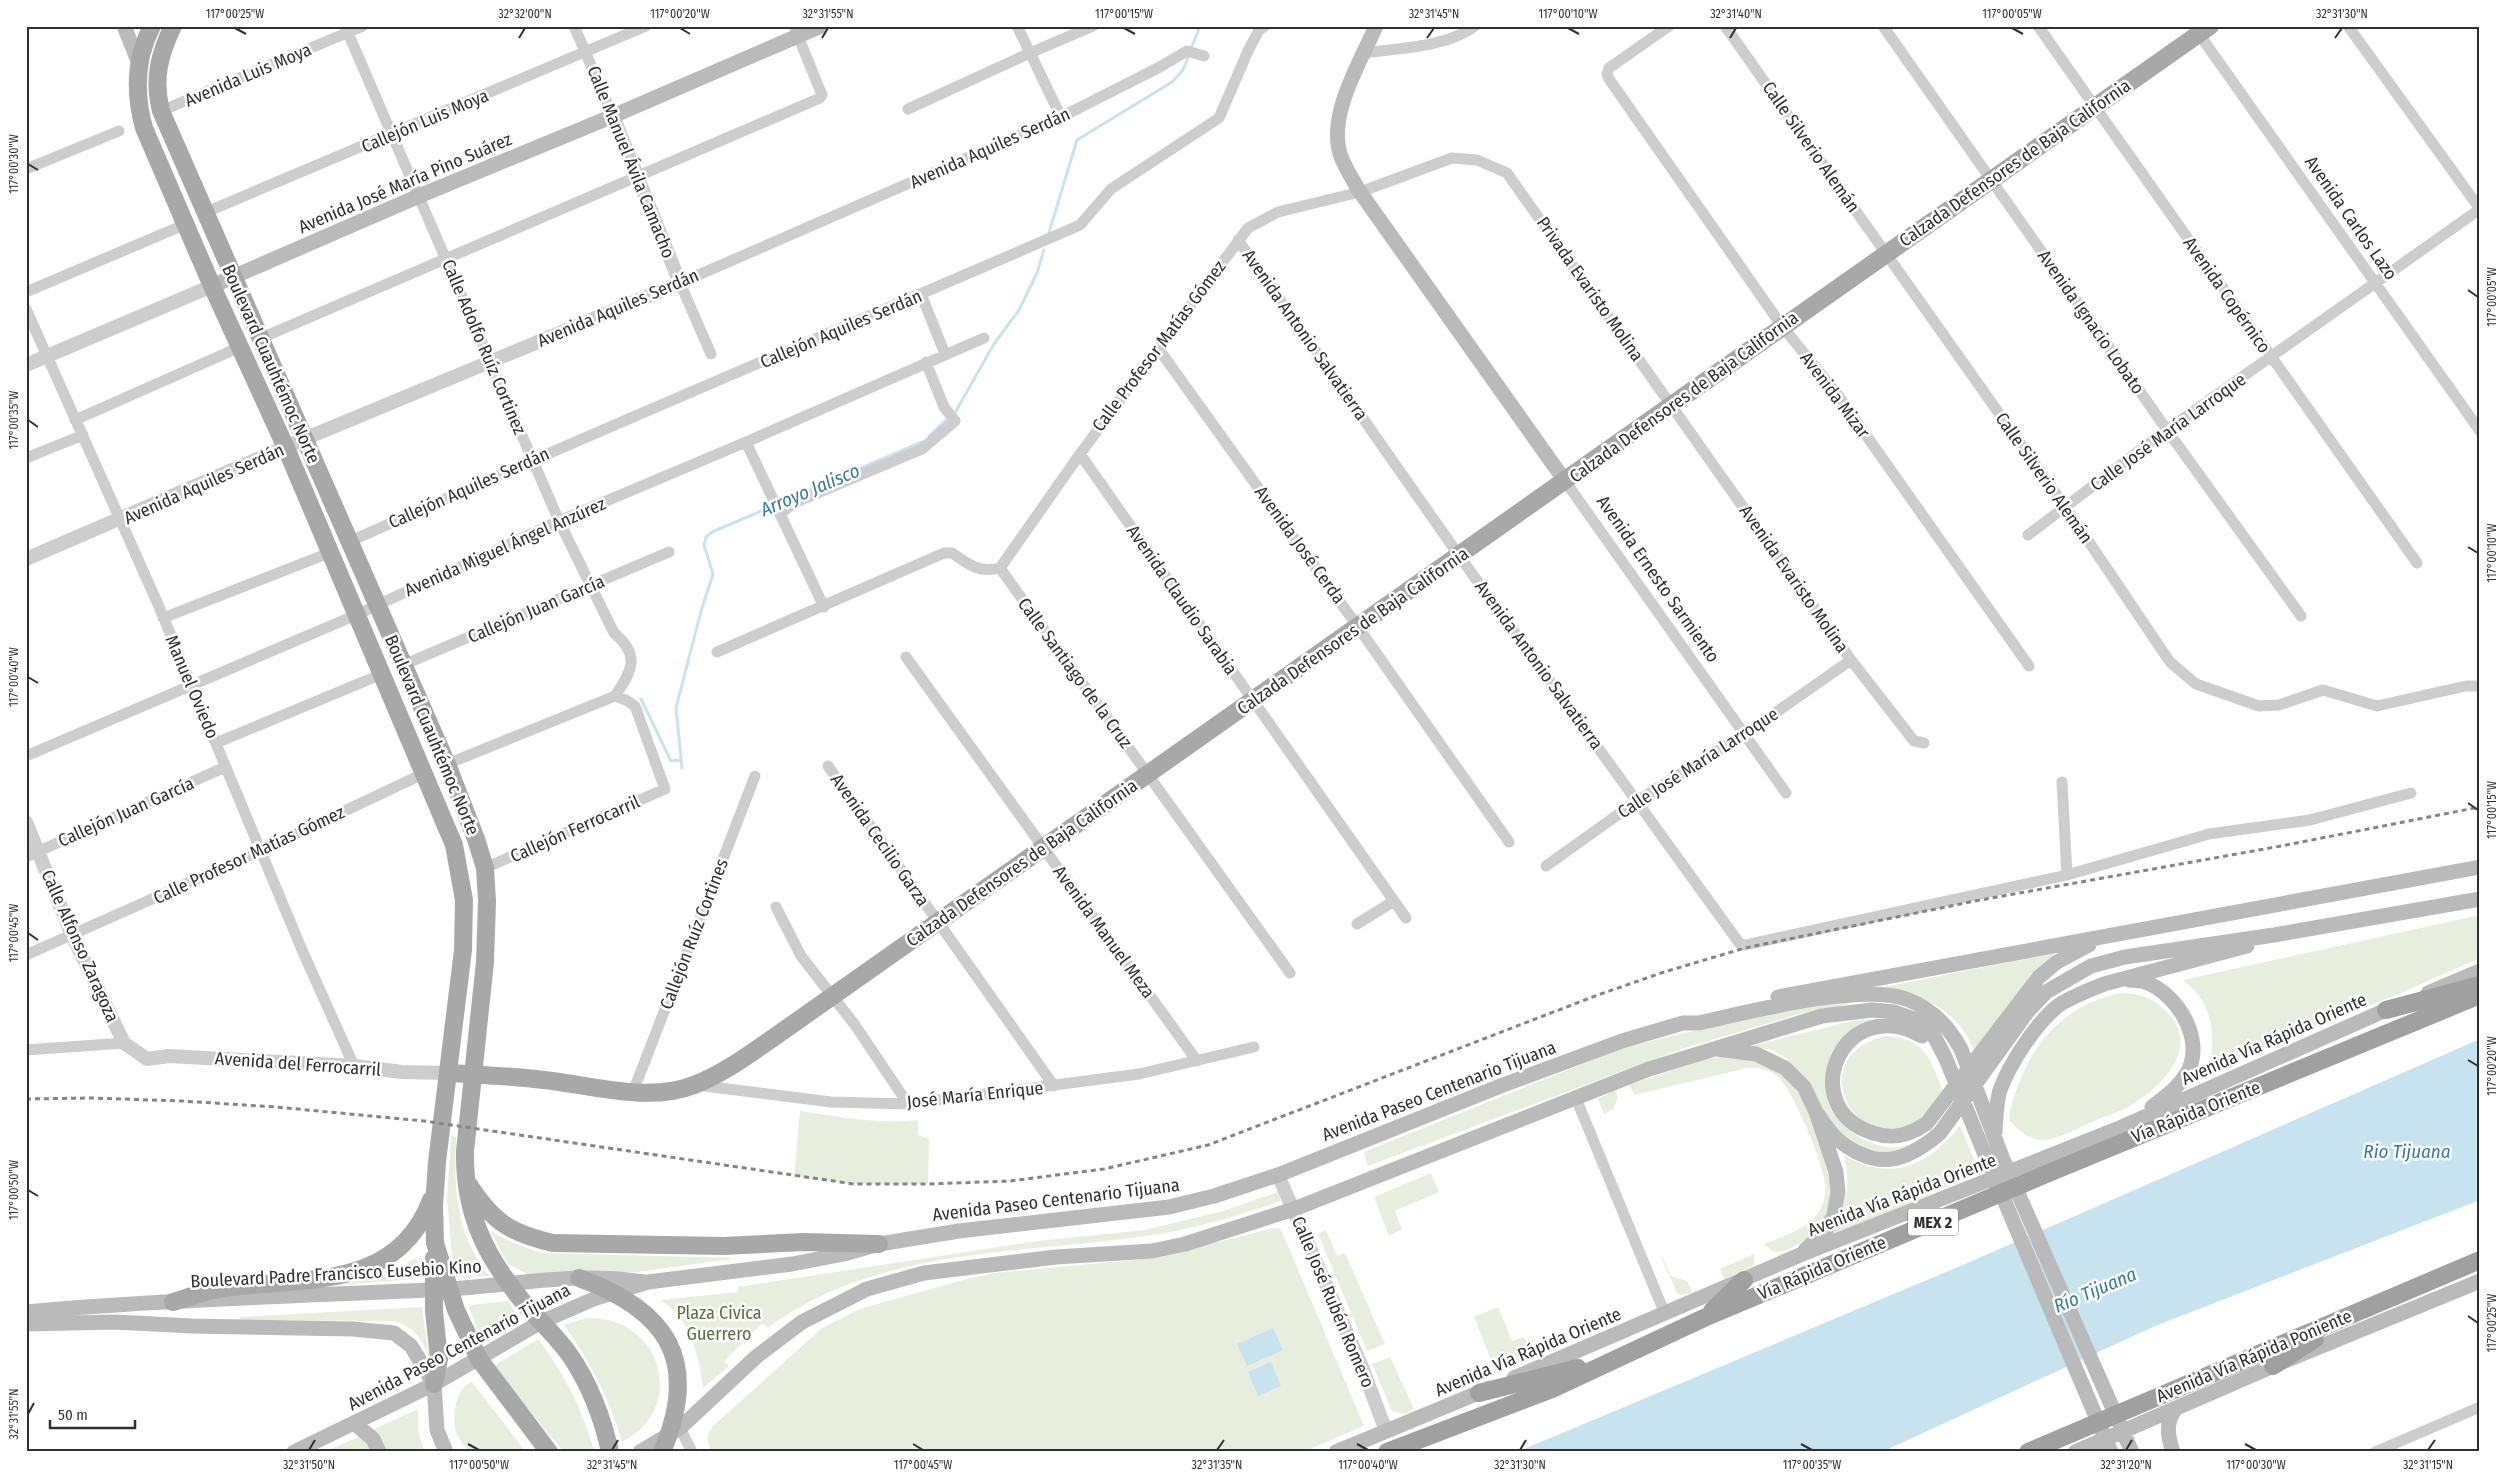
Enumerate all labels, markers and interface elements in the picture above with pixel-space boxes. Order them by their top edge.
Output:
text: 117°00'25"W [206,7,264,21]
text: 32°32'00"N [498,7,552,21]
text: 117°00'20"W [650,7,710,21]
text: 32°31'55"N [803,7,853,21]
text: 117°00'15"W [1095,7,1153,21]
text: 32°31'45"N [1409,7,1459,21]
text: 117°00'10"W [1539,7,1597,21]
text: 32°31'40"N [1710,7,1762,21]
text: 117°00'05"W [1982,7,2042,21]
text: 32°31'30"N [2316,7,2368,21]
street label: Avenida Luis Moya [181,38,315,112]
street label: Calle Manuel Ávila Camacho [582,62,681,261]
street label: Calzada Defensores de Baja California [1895,74,2135,252]
street label: Calle Silverio Alemán [1758,77,1864,217]
street label: Callejón Luis Moya [358,84,492,158]
street label: Avenida Aquiles Serdán [906,103,1074,193]
street label: Avenida José María Pino Suárez [295,128,515,238]
text: 117°00'30"W [7,134,21,194]
street label: Avenida Carlos Lazo [2300,152,2402,284]
street label: Privada Evaristo Molina [1532,212,1648,366]
street label: Avenida Copérnico [2179,233,2275,357]
street label: Avenida Antonio Salvatierra [1238,245,1373,425]
street label: Avenida Ignacio Lobato [2033,246,2149,398]
street label: Calle Adolfo Ruíz Cortinez [437,256,531,438]
street label: Calle Profesor Matías Gómez [1087,256,1231,436]
street label: Boulevard Cuauhtémoc Norte [217,261,325,467]
street label: Avenida Aquiles Serdán [534,264,702,352]
text: 117°00'05"W [2485,267,2499,327]
street label: Callejón Aquiles Serdán [757,285,925,373]
street label: Calzada Defensores de Baja California [1565,306,1803,487]
street label: Avenida Mizar [1795,348,1875,443]
street label: Calle José María Larroque [2086,368,2250,496]
text: 117°00'35"W [7,391,21,449]
street label: Calle Silverio Alemán [1991,408,2097,548]
street label: Avenida Aquiles Serdán [120,439,288,529]
street label: Callejón Aquiles Serdán [385,443,553,533]
water label: Arroyo Jalisco [756,459,863,522]
street label: Avenida José Cerda [1250,482,1350,608]
street label: Avenida Ernesto Sarmiento [1592,491,1724,667]
street label: Avenida Miguel Ángel Anzúrez [401,492,609,601]
street label: Avenida Evaristo Molina [1735,501,1853,657]
street label: Avenida Claudio Sarabia [1122,521,1242,679]
text: 117°00'10"W [2485,524,2499,582]
street label: Calzada Defensores de Baja California [1233,542,1473,720]
street label: Callejón Juan García [464,570,608,648]
street label: Avenida Antonio Salvatierra [1470,576,1608,754]
street label: Calle Santiago de la Cruz [1013,594,1137,752]
street label: Manuel Oviedo [160,632,224,742]
street label: Boulevard Cuauhtémoc Norte [380,632,484,839]
text: 117°00'40"W [7,647,21,707]
street label: Calle José María Larroque [1614,703,1782,823]
street label: Avenida Cecilio Garza [826,769,934,911]
street label: Callejón Juan García [55,772,198,852]
street label: Calzada Defensores de Baja California [902,774,1142,952]
text: 117°00'15"W [2485,781,2499,839]
street label: Callejón Ferrocarril [507,790,643,867]
street label: Calle Profesor Matías Gómez [150,801,348,909]
street label: Callejón Ruíz Cortines [655,855,733,1013]
street label: Avenida Manuel Meza [1048,861,1160,1003]
street label: Calle Alfonso Zaragoza [36,866,124,1026]
text: 117°00'45"W [7,904,21,962]
street label: Avenida Vía Rápida Oriente [2178,988,2370,1090]
street label: Avenida Paseo Centenario Tijuana [1319,1036,1559,1146]
text: 117°00'20"W [2485,1036,2499,1096]
street label: Avenida del Ferrocarril [214,1047,382,1081]
street label: Vía Rápida Oriente [2128,1076,2264,1148]
street label: José María Enrique [906,1077,1044,1113]
water label: Rio Tijuana [2363,1140,2451,1163]
street label: Avenida Vía Rápida Oriente [1805,1149,1999,1241]
text: 117°00'50"W [7,1160,21,1220]
street label: Avenida Paseo Centenario Tijuana [931,1174,1181,1226]
road number: MEX 2 [1908,1208,1958,1236]
street label: Calle José Rubén Romero [1287,1213,1379,1391]
street label: Vía Rápida Oriente [1755,1231,1890,1305]
street label: Boulevard Padre Francisco Eusebio Kino [190,1255,482,1293]
water label: Río Tijuana [2050,1262,2140,1318]
street label: Avenida Paseo Centenario Tijuana [344,1279,574,1415]
text: 117°00'25"W [2485,1294,2499,1352]
park label: Plaza Civica Guerrero [676,1302,762,1345]
street label: Avenida Vía Rápida Oriente [1432,1303,1625,1401]
street label: Avenida Vía Rápida Poniente [2153,1305,2355,1407]
text: 32°31'55"N [7,1389,21,1439]
scale bar [50,1398,135,1430]
text: 50 m [58,1406,88,1424]
text: 32°31'50"N [283,1458,335,1472]
text: 117°00'50"W [449,1458,509,1472]
text: 32°31'45"N [587,1458,637,1472]
text: 117°00'45"W [894,1458,952,1472]
text: 32°31'35"N [1192,1458,1242,1472]
text: 117°00'40"W [1338,1458,1398,1472]
text: 32°31'30"N [1494,1458,1546,1472]
text: 117°00'35"W [1783,1458,1841,1472]
text: 32°31'20"N [2100,1458,2152,1472]
text: 117°00'30"W [2226,1458,2286,1472]
text: 32°31'15"N [2403,1458,2453,1472]

